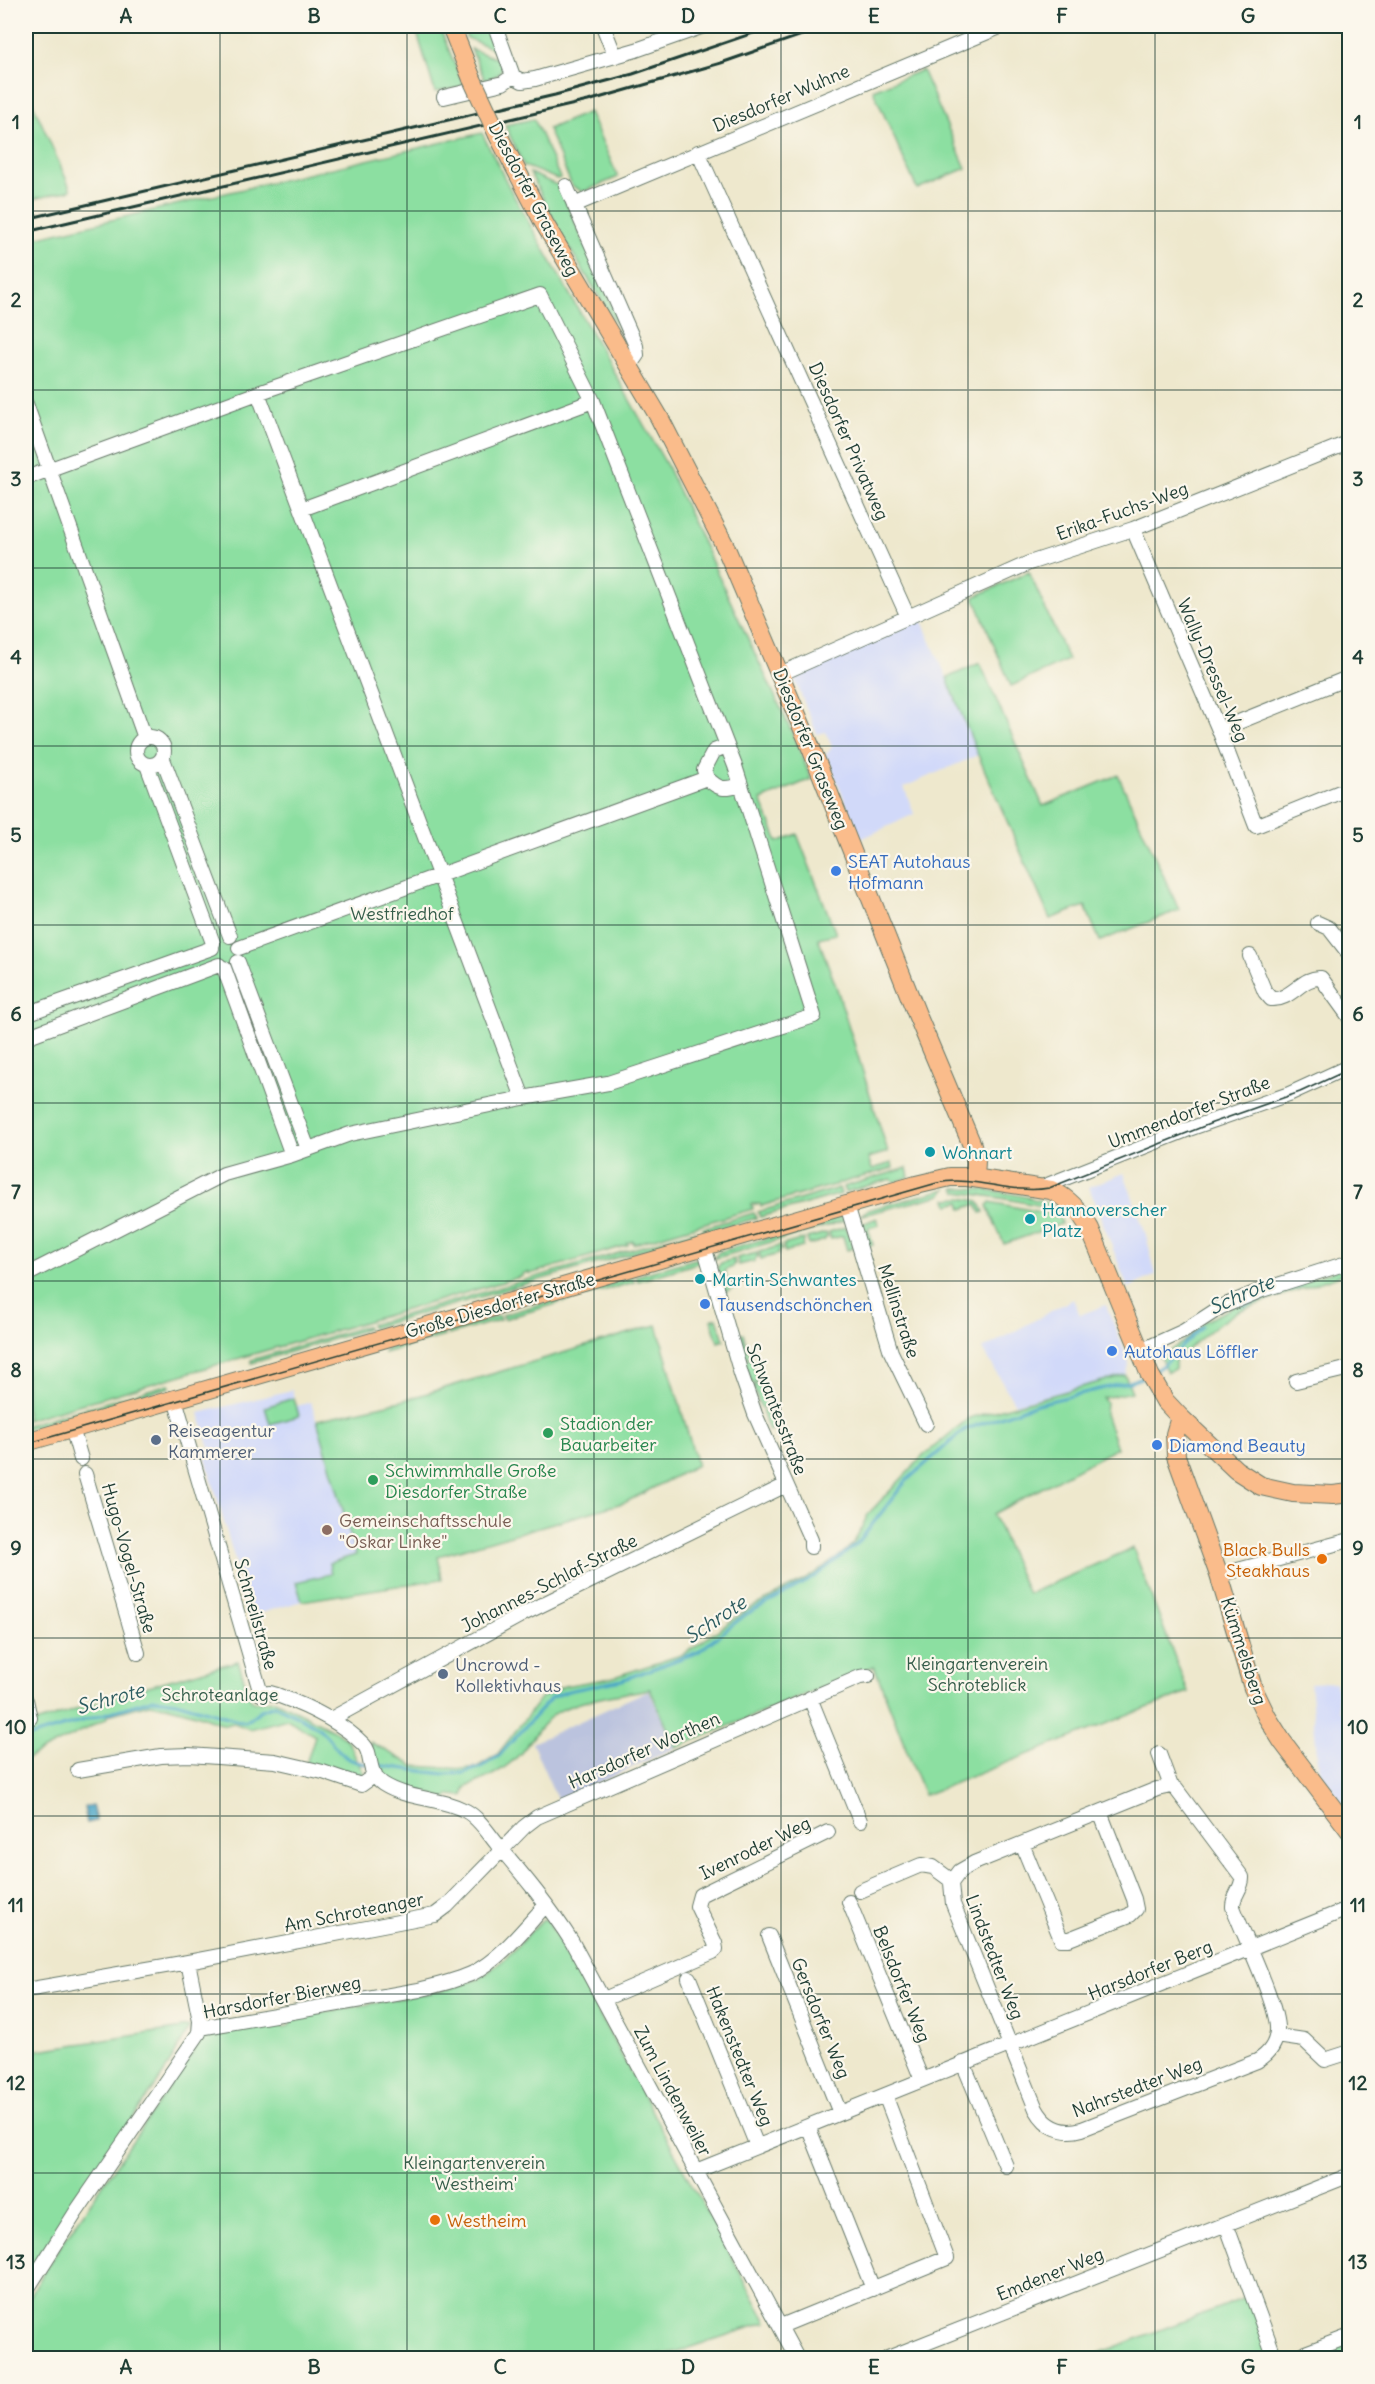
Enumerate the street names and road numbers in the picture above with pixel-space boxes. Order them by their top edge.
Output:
street label: Diesdorfer Wuhne [709,59,853,137]
street label: Diesdorfer Graseweg [484,118,584,280]
street label: Diesdorfer Privatweg [804,358,894,524]
street label: Erika-Fuchs-Weg [1053,476,1191,546]
street label: Wally-Dressel-Weg [1172,595,1254,745]
street label: Diesdorfer Graseweg [768,665,854,833]
street label: Ummendorfer Straße [1105,1071,1273,1153]
street label: Mellinstraße [873,1261,925,1361]
street label: Große Diesdorfer Straße [403,1267,597,1343]
street label: Schwantesstraße [741,1340,813,1478]
street label: Hugo-Vogel-Straße [97,1480,161,1636]
street label: Johannes-Schlaf-Straße [457,1529,641,1637]
street label: Schmeilstraße [229,1556,283,1672]
street label: Kümmelsberg [1216,1594,1272,1708]
street label: Harsdorfer Worthen [565,1706,723,1794]
street label: Ivenroder Weg [696,1811,814,1885]
street label: Am Schroteanger [282,1887,426,1937]
street label: Lindstedter Weg [961,1891,1029,2023]
street label: Belsdorfer Weg [868,1922,936,2046]
street label: Harsdorfer Berg [1084,1935,1216,2005]
street label: Gersdorfer Weg [786,1954,856,2082]
street label: Harsdorfer Bierweg [201,1970,363,2024]
street label: Hakenstedter Weg [701,1982,779,2130]
street label: Zum Lindenweiler [629,2022,717,2161]
street label: Nahrstedter Weg [1069,2052,1205,2122]
street label: Emdener Weg [993,2242,1107,2306]

